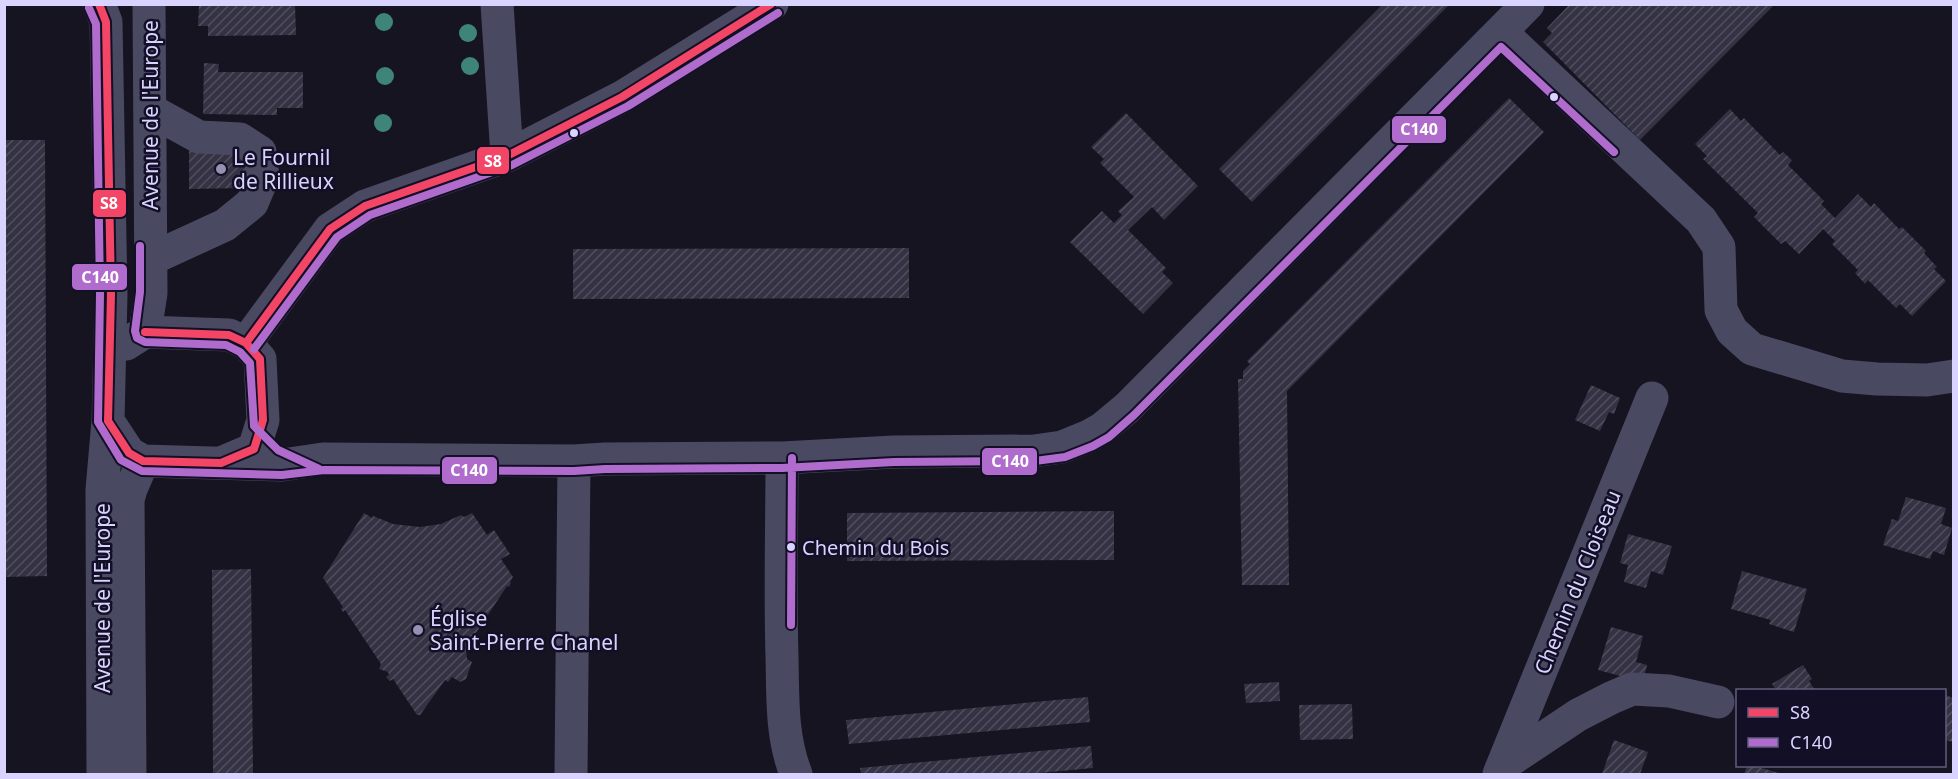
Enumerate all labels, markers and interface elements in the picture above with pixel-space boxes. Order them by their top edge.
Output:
street label: Avenue de l'Europe [136,20,164,210]
unlabelled marker [1548,91,1560,103]
line badge: C140 [1391,115,1447,144]
text: C140 [1400,118,1438,140]
unlabelled marker [568,127,580,139]
place label: Le Fournil de Rillieux [233,143,334,195]
line badge: S8 [476,146,510,175]
text: S8 [484,150,502,172]
marker: Le Fournil de Rillieux [214,162,228,176]
line badge: S8 [92,189,127,218]
text: S8 [100,192,118,214]
line badge: C140 [71,263,128,291]
text: C140 [81,266,119,288]
line badge: C140 [981,447,1038,476]
text: C140 [991,450,1029,472]
line badge: C140 [441,456,498,485]
text: C140 [450,459,488,481]
street label: Chemin du Cloiseau [1527,486,1627,678]
street label: Avenue de l'Europe [88,503,116,693]
place label: Chemin du Bois [802,534,949,561]
marker: Chemin du Bois [785,541,797,553]
place label: Église Saint-Pierre Chanel [430,604,619,656]
marker: Église Saint-Pierre Chanel [411,623,425,637]
legend [1736,689,1946,767]
text: S8 [1790,700,1810,724]
text: C140 [1790,730,1832,754]

